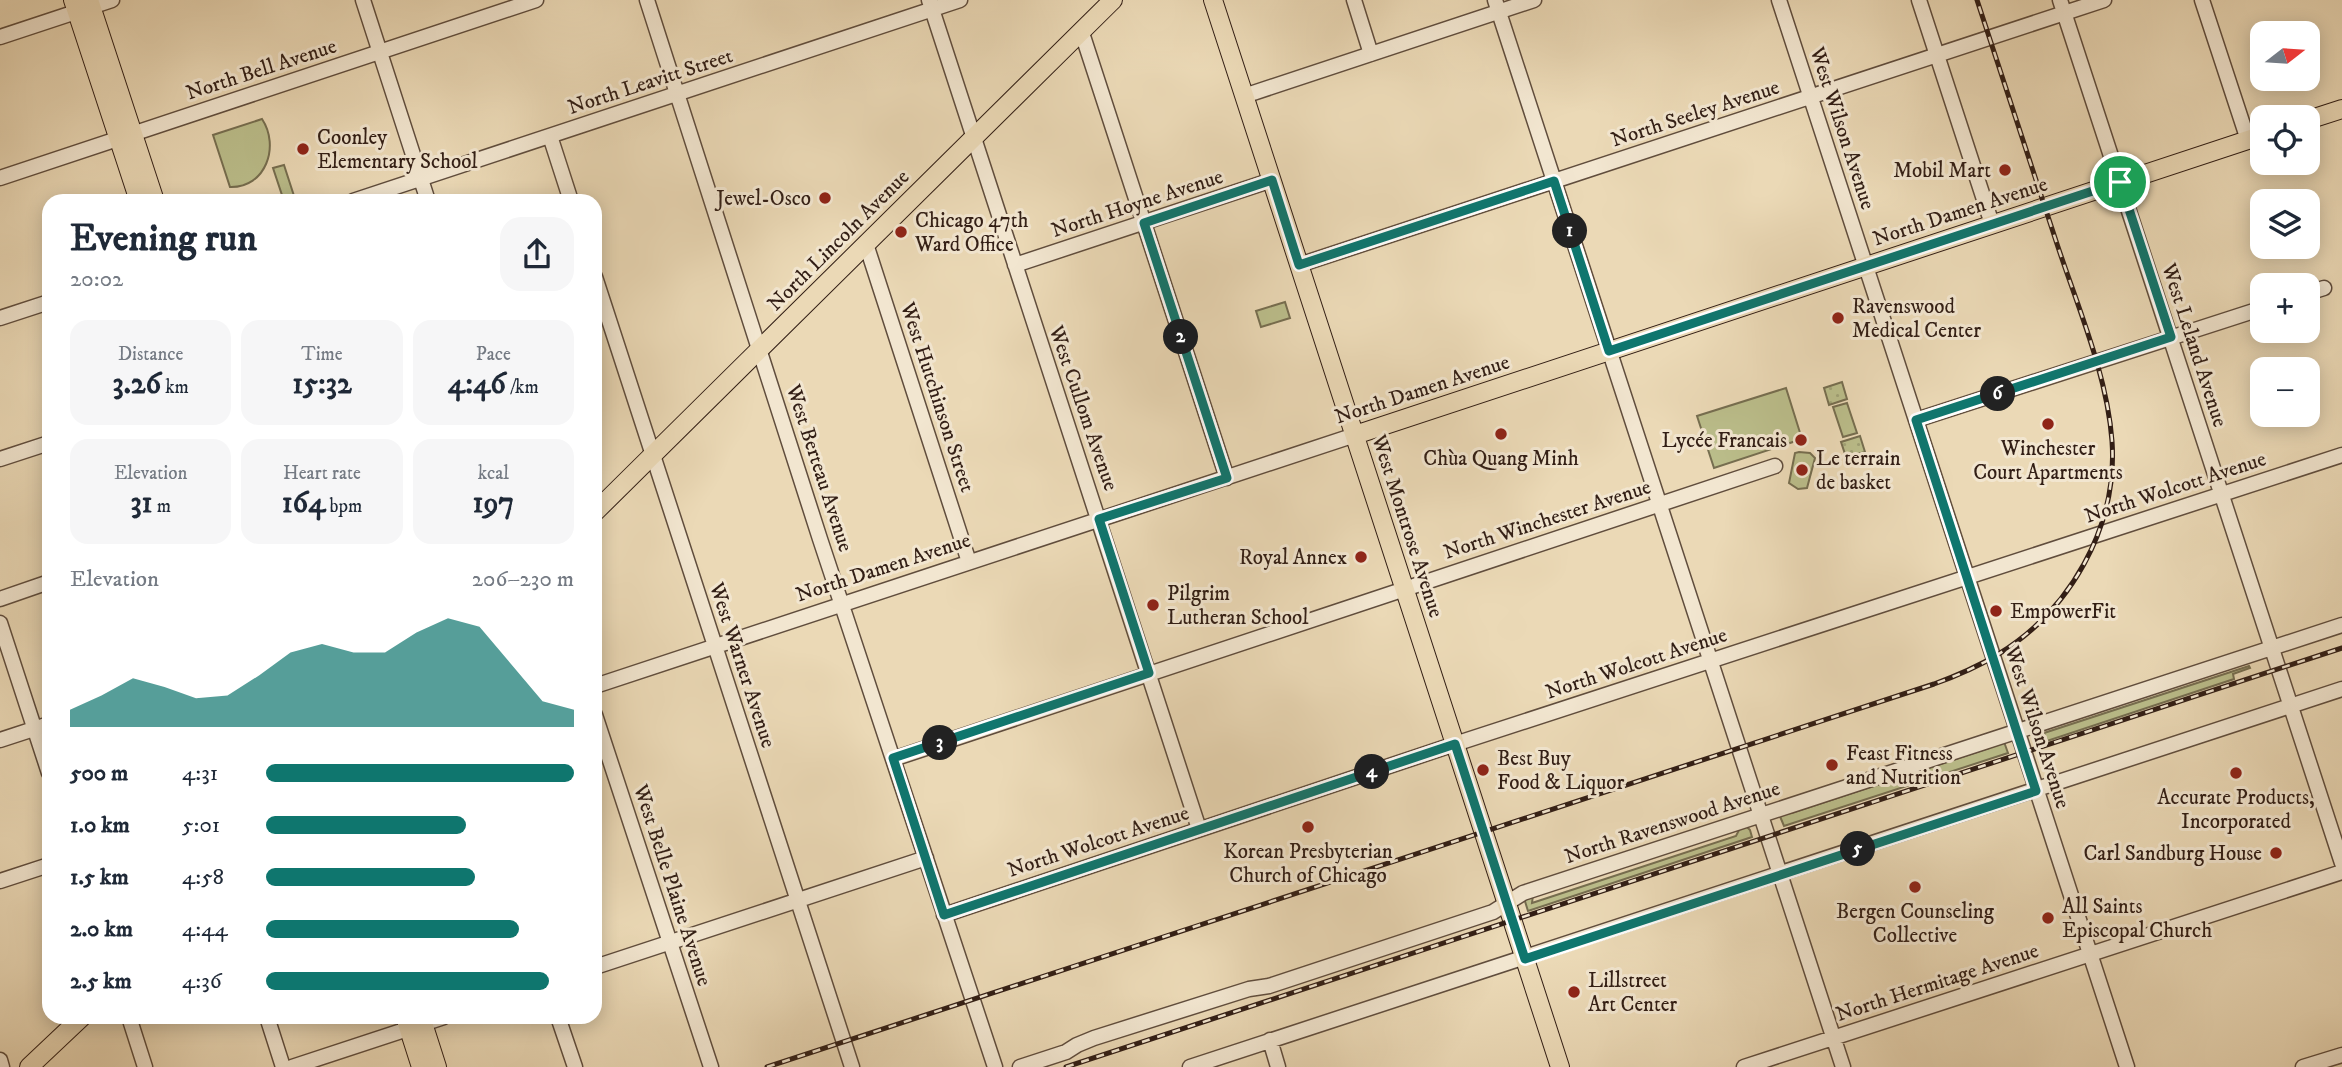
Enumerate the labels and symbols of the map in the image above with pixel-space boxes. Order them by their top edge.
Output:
north arrow [2250,21,2320,91]
street label: North Bell Avenue [183,33,340,107]
street label: North Leavitt Street [565,43,736,121]
street label: West Wilson Avenue [1803,43,1881,213]
street label: North Seeley Avenue [1608,74,1783,153]
place label: Coonley Elementary School [317,125,478,175]
marker: Coonley Elementary School [295,141,311,157]
pin [2090,152,2150,212]
place label: Mobil Mart [1893,158,1991,184]
marker: Mobil Mart [1997,162,2013,178]
street label: North Lincoln Avenue [762,164,915,317]
street label: North Hoyne Avenue [1048,164,1227,244]
street label: North Damen Avenue [1870,171,2051,252]
place label: Jewel-Osco [714,186,811,212]
marker: Jewel-Osco [817,190,833,206]
place label: Chicago 47th Ward Office [914,208,1029,258]
pin: 1 [1552,214,1588,248]
marker: Chicago 47th Ward Office [893,224,909,240]
street label: West Leland Avenue [2155,259,2233,431]
place label: Ravenswood Medical Center [1852,294,1981,344]
street label: West Hutchinson Street [894,298,980,496]
marker: Ravenswood Medical Center [1830,310,1846,326]
pin: 2 [1164,320,1198,354]
street label: West Cullom Avenue [1042,321,1124,495]
street label: North Damen Avenue [1332,349,1513,430]
pin: 6 [1980,376,2016,412]
street label: West Berteau Avenue [779,380,858,556]
marker: Winchester Court Apartments [2040,416,2056,432]
marker: Chùa Quang Minh [1493,426,1509,442]
place label: Lycée Francais [1661,428,1787,454]
street label: West Montrose Avenue [1365,431,1449,621]
marker: Lycée Francais [1793,432,1809,448]
place label: Winchester Court Apartments [1973,436,2123,486]
place label: Chùa Quang Minh [1423,446,1579,472]
place label: Le terrain de basket [1816,446,1901,496]
street label: North Wolcott Avenue [2081,446,2270,530]
marker: Le terrain de basket [1794,462,1810,478]
street label: North Winchester Avenue [1440,474,1655,566]
street label: North Damen Avenue [793,527,974,608]
place label: Royal Annex [1239,545,1347,571]
marker: Royal Annex [1353,549,1369,565]
street label: West Warner Avenue [703,578,781,752]
place label: Pilgrim Lutheran School [1167,581,1309,631]
marker: Pilgrim Lutheran School [1145,597,1161,613]
place label: EmpowerFit [2010,599,2116,625]
marker: EmpowerFit [1988,603,2004,619]
street label: North Wolcott Avenue [1542,622,1731,706]
street label: West Wilson Avenue [1998,642,2076,812]
pin: 3 [922,726,958,760]
place label: Feast Fitness and Nutrition [1846,741,1961,791]
place label: Best Buy Food & Liquor [1497,746,1624,796]
pin: 4 [1354,754,1390,790]
marker: Feast Fitness and Nutrition [1824,757,1840,773]
marker: Best Buy Food & Liquor [1475,762,1491,778]
marker: Accurate Products, Incorporated [2228,765,2244,781]
street label: North Ravenswood Avenue [1561,776,1784,870]
street label: West Belle Plaine Avenue [627,780,717,990]
place label: Accurate Products, Incorporated [2157,785,2315,835]
street label: North Wolcott Avenue [1004,800,1193,884]
marker: Korean Presbyterian Church of Chicago [1300,819,1316,835]
pin: 5 [1840,832,1876,866]
place label: Korean Presbyterian Church of Chicago [1223,839,1393,889]
place label: Carl Sandburg House [2083,841,2262,867]
marker: Carl Sandburg House [2268,845,2284,861]
marker: Bergen Counseling Collective [1907,879,1923,895]
place label: All Saints Episcopal Church [2062,894,2212,944]
place label: Bergen Counseling Collective [1836,899,1995,949]
marker: All Saints Episcopal Church [2040,910,2056,926]
street label: North Hermitage Avenue [1833,938,2042,1028]
place label: Lillstreet Art Center [1588,968,1677,1018]
marker: Lillstreet Art Center [1566,984,1582,1000]

